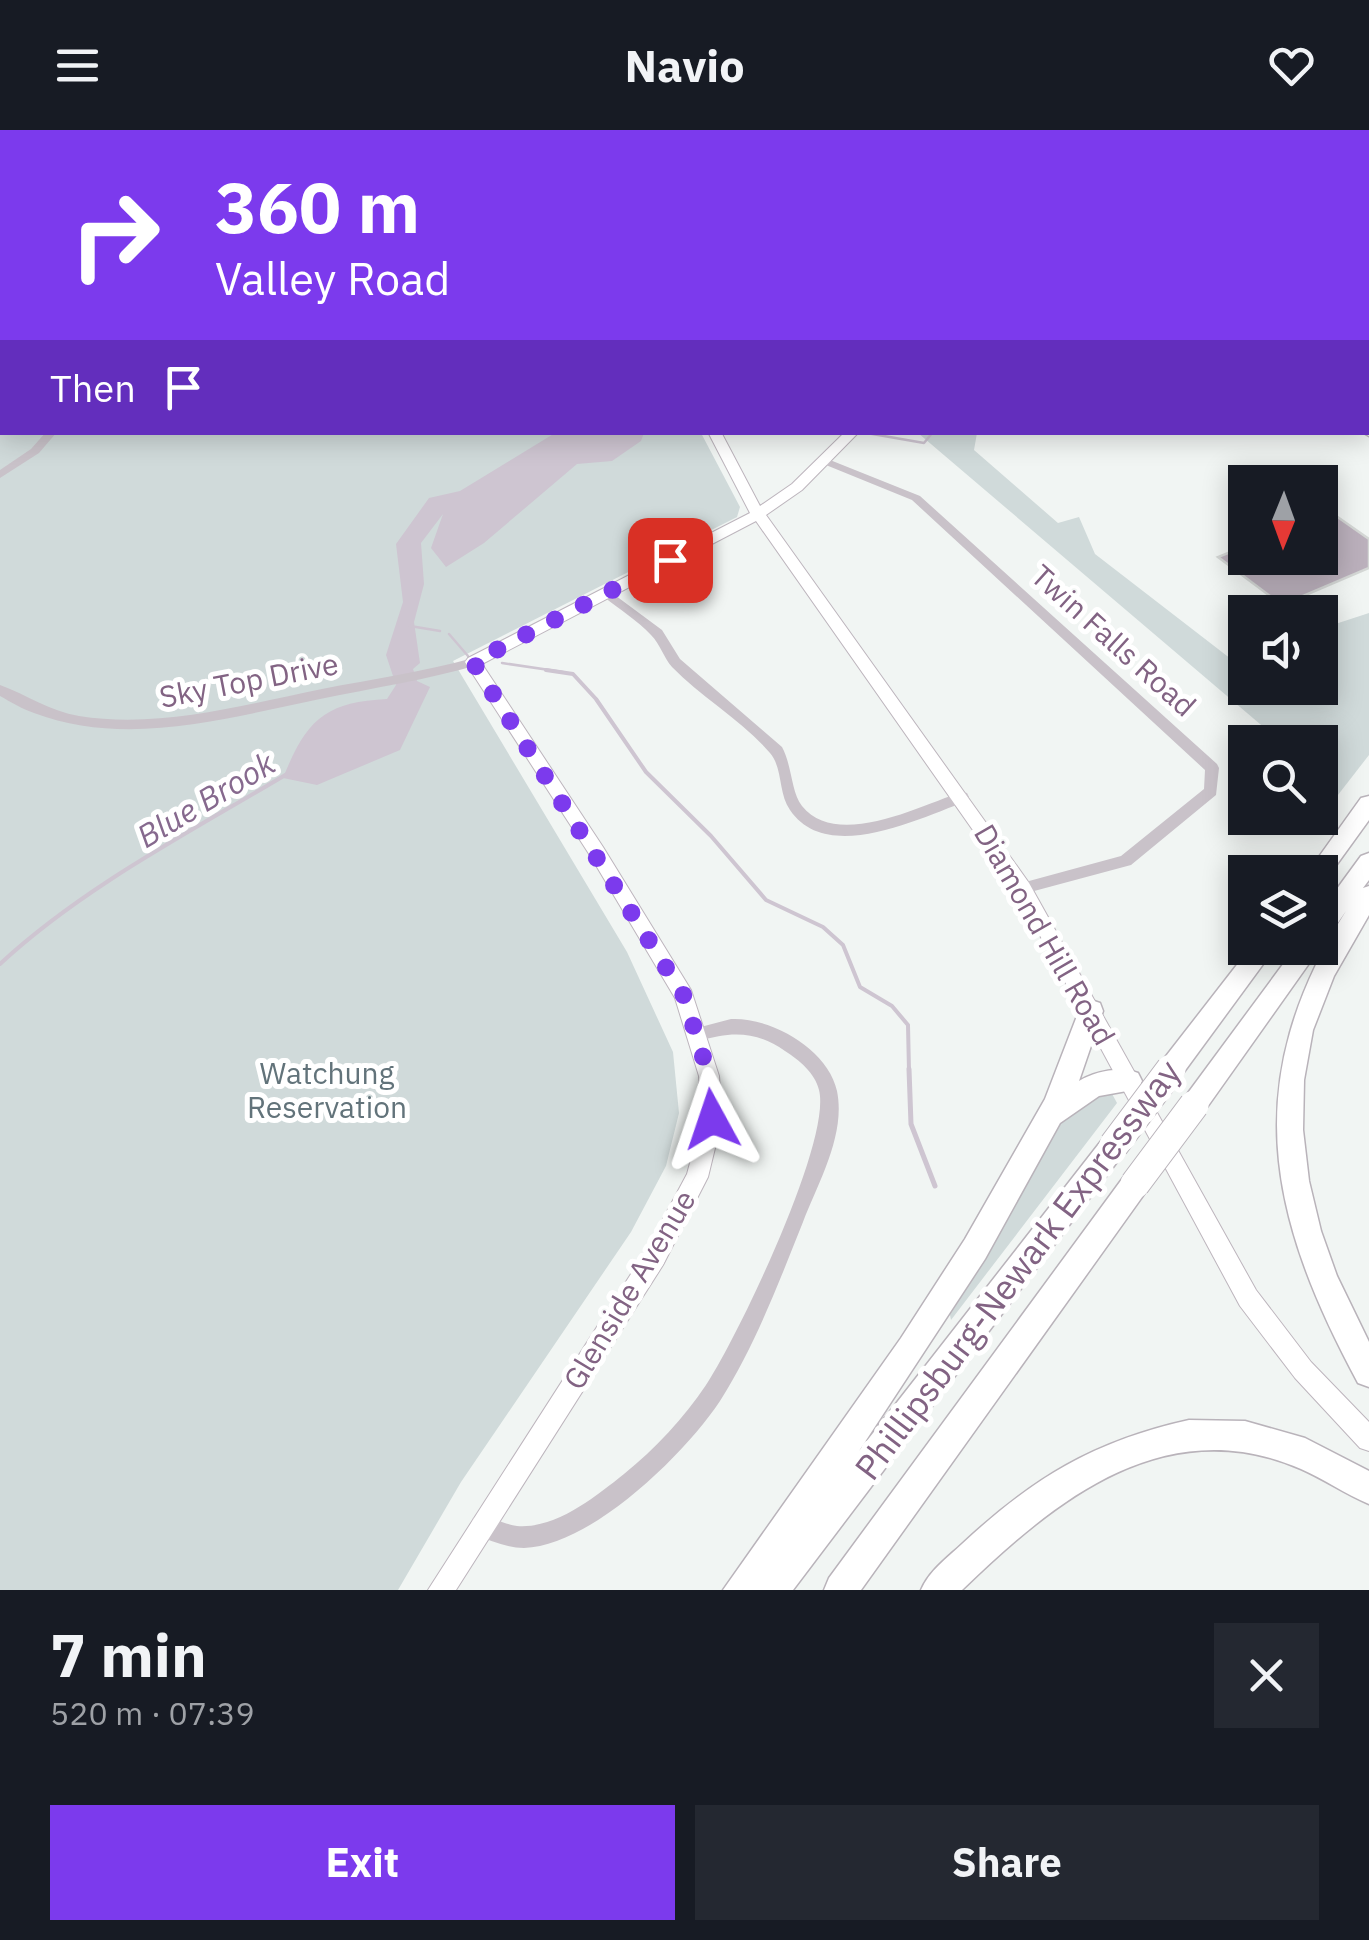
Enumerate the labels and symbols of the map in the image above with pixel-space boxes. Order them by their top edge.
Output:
north arrow [1228,465,1338,575]
pin [628,518,713,603]
street label: Twin Falls Road [1023,555,1205,724]
street label: Sky Top Drive [156,643,341,716]
water label: Blue Brook [129,741,283,857]
street label: Diamond Hill Road [966,817,1124,1052]
street label: Phillipsburg-Newark Expressway [844,1050,1190,1489]
park label: Watchung Reservation [247,1053,407,1126]
position arrow [660,1067,764,1171]
street label: Glenside Avenue [554,1182,704,1396]

